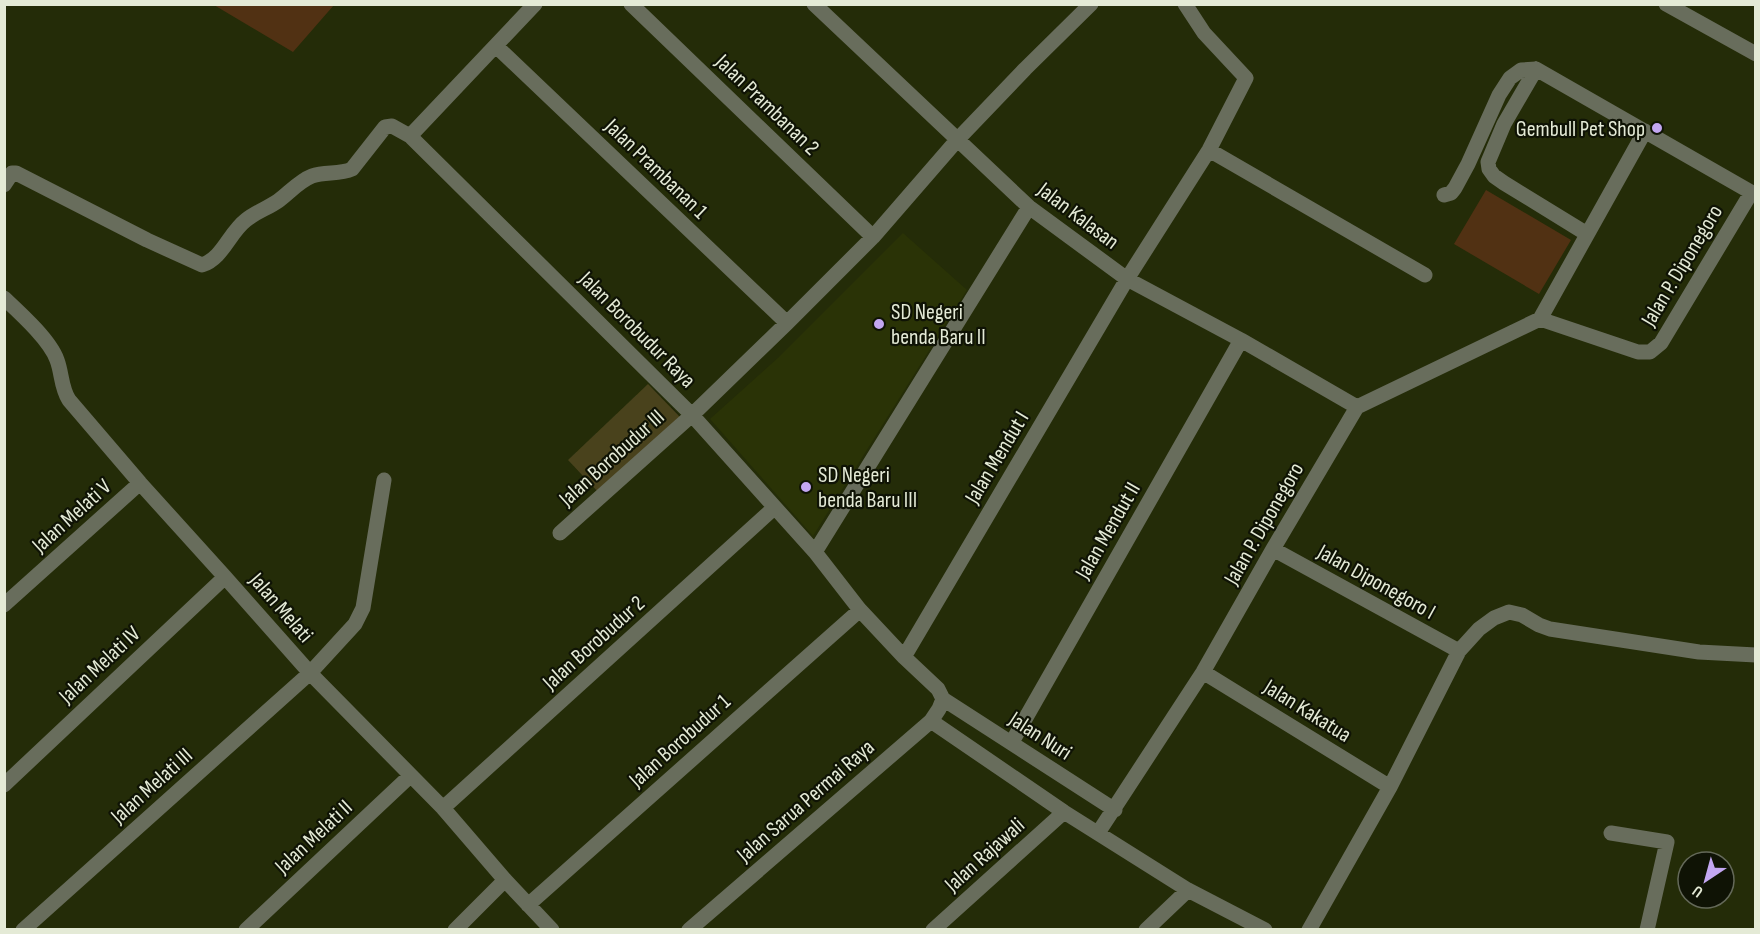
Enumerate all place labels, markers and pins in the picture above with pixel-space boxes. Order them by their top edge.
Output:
place label: Gembull Pet Shop [1516,116,1645,143]
marker: Gembull Pet Shop [1650,121,1664,135]
place label: SD Negeri benda Baru II [891,299,986,351]
marker: SD Negeri benda Baru II [872,317,886,331]
place label: SD Negeri benda Baru III [818,462,917,514]
marker: SD Negeri benda Baru III [799,480,813,494]

